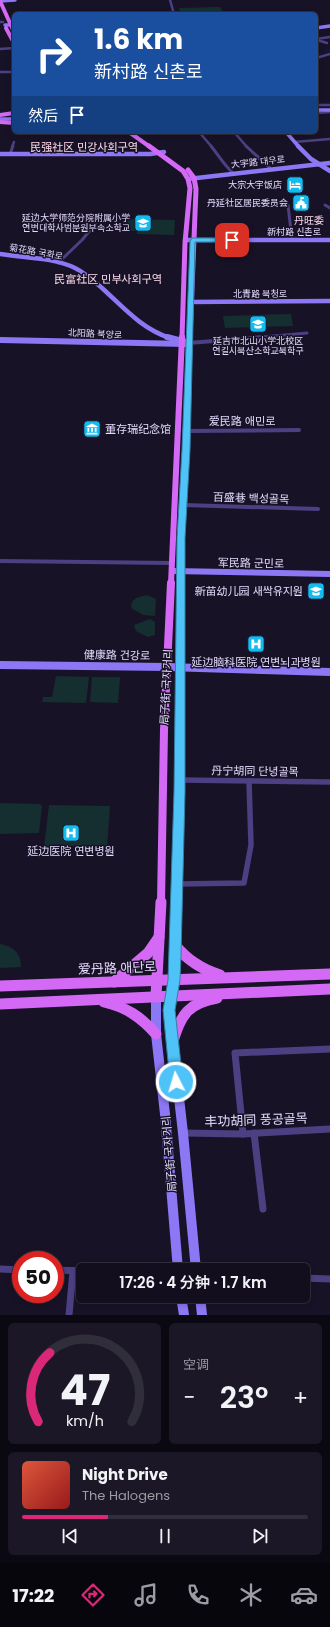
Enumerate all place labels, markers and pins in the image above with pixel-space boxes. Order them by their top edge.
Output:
hotel icon: 大宗大宇饭店 [285,175,305,195]
place label: 大宗大宇饭店 [228,179,282,191]
public building icon: 丹延社区居民委员会 [291,193,311,213]
place label: 丹延社区居民委员会 [207,197,288,209]
place label: 延边大学师范分院附属小学 연변대학사범분원부속소학교 [22,212,130,234]
school or university icon: 延边大学师范分院附属小学 연변대학사범분원부속소학교 [133,213,153,233]
pin [215,223,249,257]
school or university icon: 延吉市北山小学北校区 연길시북산소학교북학구 [248,314,268,334]
place label: 延吉市北山小学北校区 연길시북산소학교북학구 [212,335,304,357]
museum icon: 董存瑞纪念馆 [82,419,102,439]
place label: 董存瑞纪念馆 [105,421,171,437]
school or university icon: 新苗幼儿园 새싹유지원 [306,581,326,601]
place label: 新苗幼儿园 새싹유지원 [194,583,303,599]
hospital icon: 延边脑科医院 연변뇌과병원 [246,634,266,654]
place label: 延边脑科医院 연변뇌과병원 [191,654,321,670]
hospital icon: 延边医院 연변병원 [61,823,81,843]
place label: 延边医院 연변병원 [27,843,115,859]

